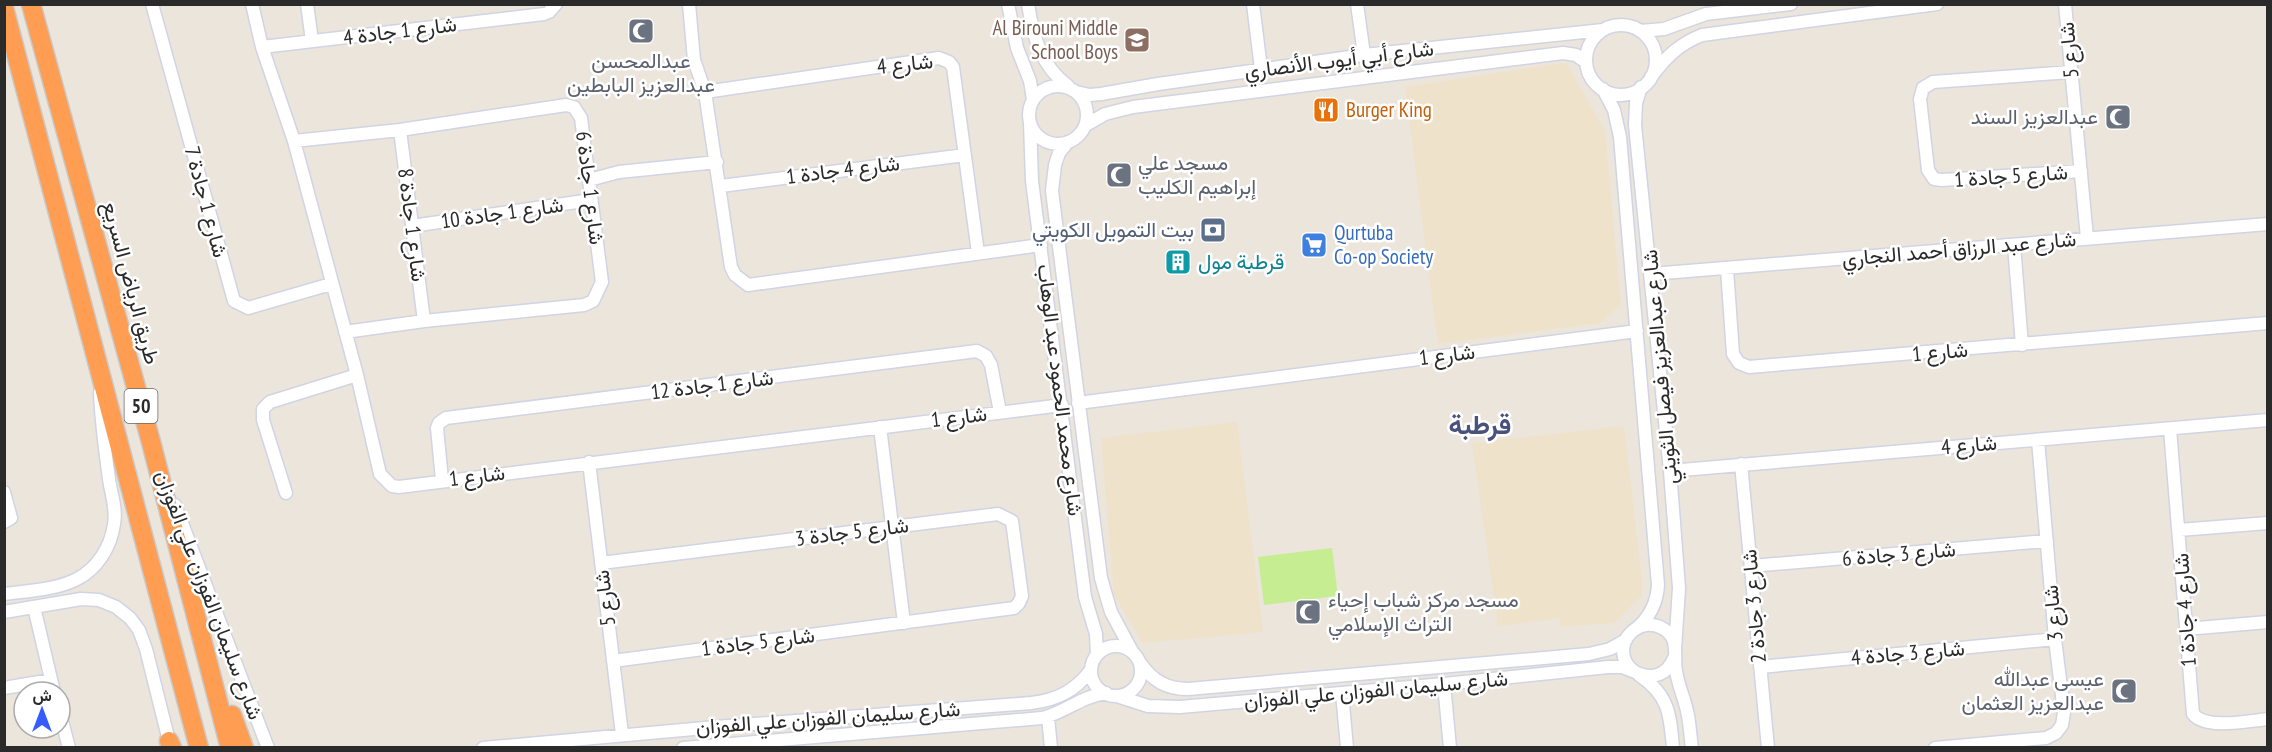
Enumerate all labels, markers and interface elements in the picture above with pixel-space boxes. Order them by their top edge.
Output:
street label: شارع 1 جادة 4 [342,10,458,52]
place label: Al Birouni Middle School Boys [992,14,1118,65]
mosque icon: عبدالمحسن عبدالعزيز البابطين [626,16,656,46]
street label: شارع 5 [2053,21,2085,79]
school or university icon: Al Birouni Middle School Boys [1122,25,1152,55]
street label: شارع أبي أيوب الأنصاري [1243,34,1436,89]
place label: عبدالمحسن عبدالعزيز البابطين [567,47,715,98]
street label: شارع 4 [876,47,934,81]
restaurant icon: Burger King [1311,95,1341,125]
place label: Burger King [1346,96,1432,123]
mosque icon: عبدالعزيز السند [2103,102,2133,132]
place label: عبدالعزيز السند [1971,103,2098,130]
street label: شارع 1 جادة 6 [569,130,611,246]
street label: شارع 1 جادة 7 [178,143,234,261]
street label: شارع 4 جادة 1 [785,149,901,191]
place label: مسجد علي إبراهيم الكليب [1138,149,1256,201]
street label: شارع 5 جادة 1 [1953,158,2069,194]
mosque icon: مسجد علي إبراهيم الكليب [1104,160,1134,190]
street label: شارع 1 جادة 8 [391,167,433,283]
street label: شارع 1 جادة 10 [439,191,565,235]
street label: طريق الرياض السريع [96,198,166,368]
bank icon: بيت التمويل الكويتي [1198,215,1228,245]
place label: بيت التمويل الكويتي [1032,216,1194,247]
place label: Qurtuba Co-op Society [1334,219,1433,270]
street label: شارع عبد الرزاق أحمد النجاري [1841,225,2078,276]
supermarket icon: Qurtuba Co-op Society [1299,230,1329,260]
building icon: قرطبة مول [1163,247,1193,277]
place label: قرطبة مول [1198,248,1284,275]
street label: شارع عبدالعزيز فيصل الثويني [1636,248,1687,486]
street label: شارع محمد الحمود عبد الوهاب [1031,262,1089,518]
street label: شارع 1 [1911,336,1969,368]
street label: شارع 1 [1417,338,1477,372]
street label: شارع 1 جادة 12 [649,364,775,406]
road number: 50 [124,389,158,423]
street label: شارع 1 [929,400,989,434]
district label: قرطبة [1449,407,1511,442]
street label: شارع 4 [1940,429,1998,461]
street label: شارع 1 [447,459,507,493]
street label: شارع سليمان الفوزان علي الفوزان [146,466,270,725]
street label: شارع 5 جادة 3 [794,511,910,553]
street label: شارع 3 جادة 6 [1841,535,1957,573]
street label: شارع 3 جادة 2 [1735,548,1773,664]
street label: شارع 4 جادة 1 [2167,552,2203,668]
street label: شارع 5 [588,568,622,628]
street label: شارع 3 [2037,584,2069,642]
place label: مسجد مركز شباب إحياء التراث الإسلامي [1328,586,1519,641]
mosque icon: مسجد مركز شباب إحياء التراث الإسلامي [1293,597,1323,627]
street label: شارع 5 جادة 1 [700,621,816,663]
street label: شارع 3 جادة 4 [1850,634,1966,672]
street label: شارع سليمان الفوزان علي الفوزان [1243,665,1509,718]
place label: عيسى عبدالله عبدالعزيز العثمان [1962,665,2104,716]
mosque icon: عيسى عبدالله عبدالعزيز العثمان [2109,676,2139,706]
north arrow [12,680,72,740]
text: ش [32,685,52,705]
street label: شارع سليمان الفوزان علي الفوزان [695,695,961,744]

